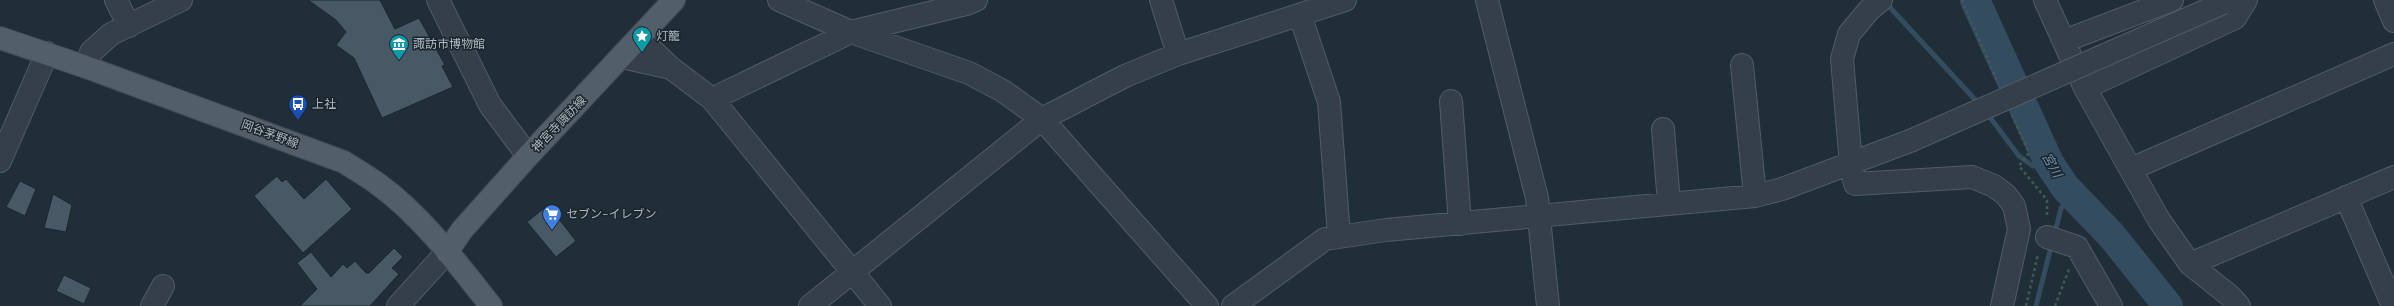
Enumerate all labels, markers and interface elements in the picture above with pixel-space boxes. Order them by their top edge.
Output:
place icon: 灯籠 [631,25,653,53]
place label: 灯籠 [656,28,680,44]
museum icon: 諏訪市博物館 [388,33,410,61]
place label: 諏訪市博物館 [413,36,485,52]
bus stop icon: 上社 [287,93,309,121]
street label: 神宮寺諏訪線 [528,93,590,155]
place label: 上社 [312,96,336,112]
street label: 岡谷茅野線 [239,116,301,152]
water label: 宮川 [2038,150,2067,182]
supermarket icon: セブン-イレブン [541,203,563,231]
place label: セブン-イレブン [566,206,657,222]

